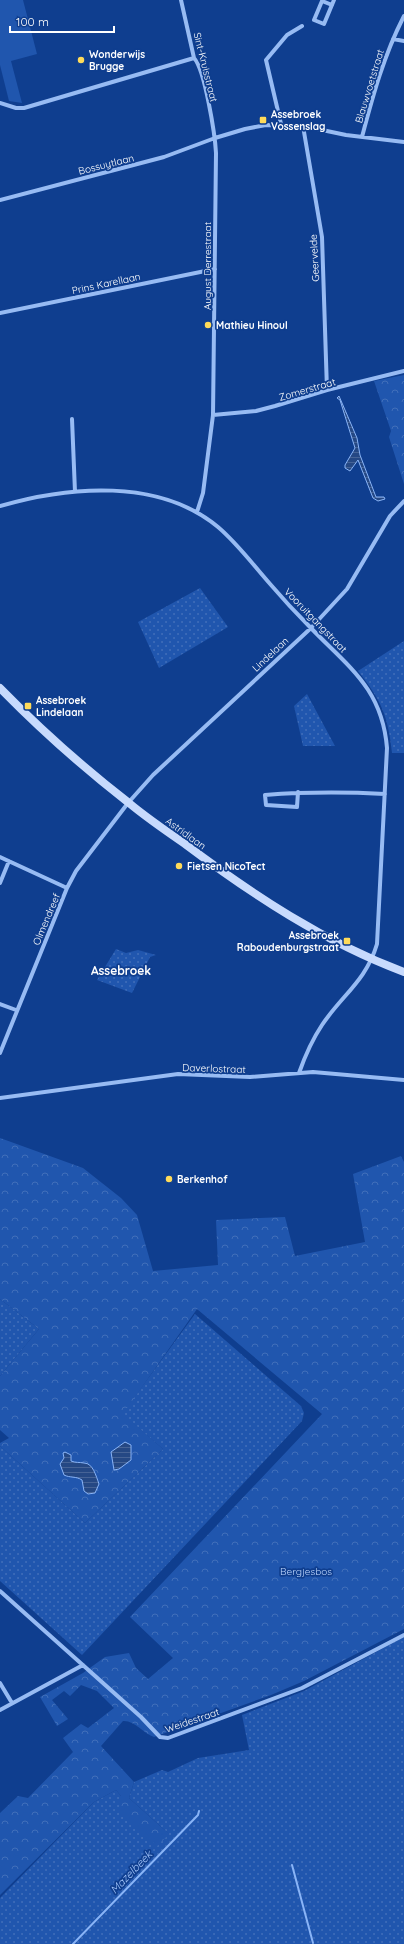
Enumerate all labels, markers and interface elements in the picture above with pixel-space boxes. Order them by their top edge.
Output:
scale bar [10,8,114,34]
text: 100 m [16,14,49,29]
street label: Sint-Kruisstraat [191,31,221,104]
street label: Blauwvoetstraat [352,47,387,125]
place label: Wonderwijs Brugge [89,48,145,73]
marker: Wonderwijs Brugge [76,55,86,65]
place label: Assebroek Vossenslag [271,108,325,133]
marker: Assebroek Vossenslag [258,115,268,125]
street label: Bossuytlaan [77,151,135,178]
street label: August Derrestraat [201,221,214,310]
street label: Geervelde [307,234,322,282]
street label: Prins Karellaan [71,270,142,297]
place label: Mathieu Hinoul [216,319,288,332]
marker: Mathieu Hinoul [203,320,213,330]
street label: Zomerstraat [277,375,338,404]
street label: Vooruitgangstraat [281,585,350,656]
street label: Lindelaan [249,634,291,675]
place label: Assebroek Lindelaan [36,694,86,719]
marker: Assebroek Lindelaan [23,701,33,711]
street label: Astridlaan [163,814,209,852]
place label: Fietsen NicoTect [187,860,266,873]
marker: Fietsen NicoTect [174,861,184,871]
street label: Olmendreef [30,891,63,947]
place label: Assebroek Raboudenburgstraat [237,929,339,954]
marker: Assebroek Raboudenburgstraat [342,936,352,946]
district label: Assebroek [91,963,151,978]
street label: Daverlostraat [182,1061,247,1076]
place label: Berkenhof [177,1173,228,1186]
marker: Berkenhof [164,1174,174,1184]
park label: Bergjesbos [280,1565,332,1578]
street label: Weidestraat [163,1705,222,1736]
water label: Mazelbeek [107,1847,156,1897]

